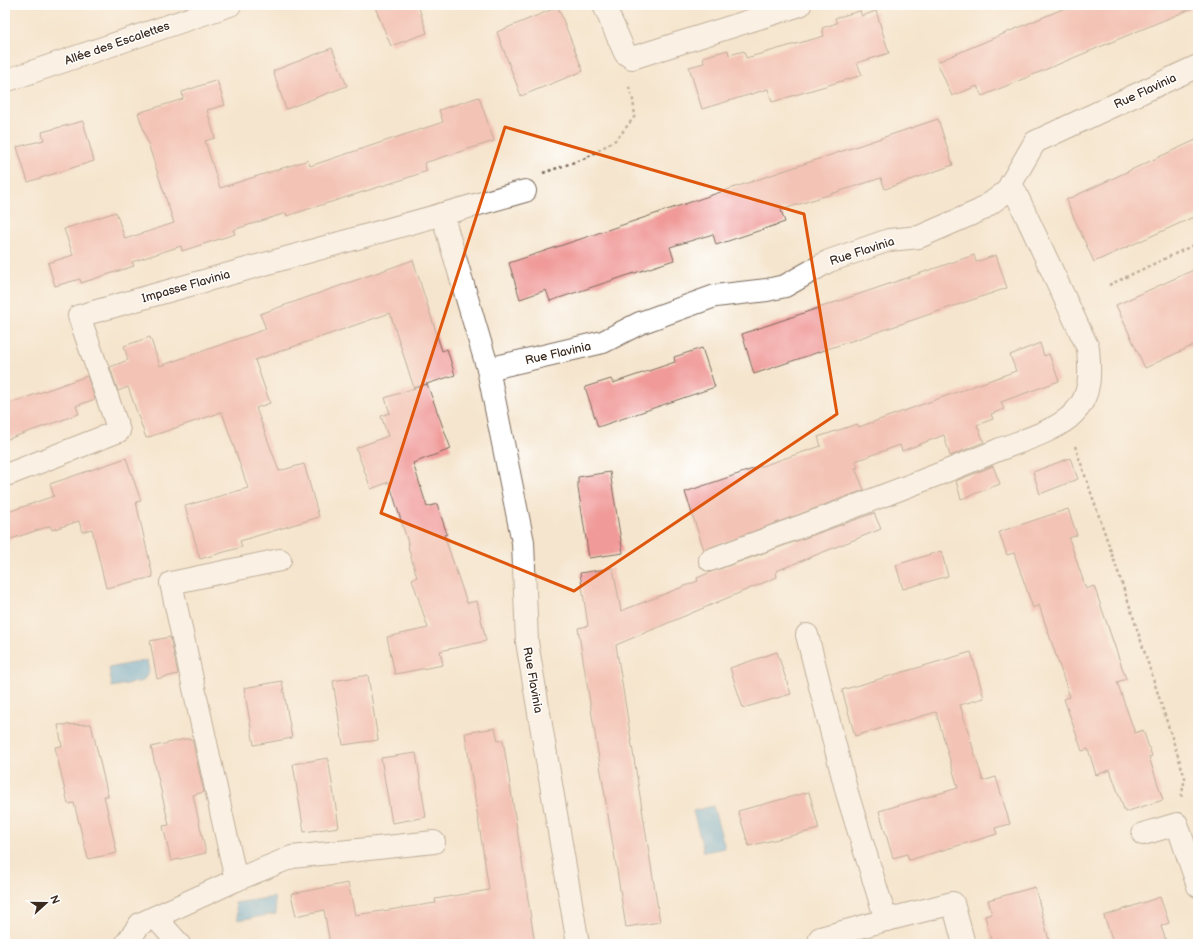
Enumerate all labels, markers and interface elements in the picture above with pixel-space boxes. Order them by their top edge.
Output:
street label: Allée des Escalettes [63,18,172,68]
street label: Rue Flavinia [1112,70,1179,112]
street label: Rue Flavinia [828,234,897,269]
street label: Impasse Flavinia [140,267,232,306]
street label: Rue Flavinia [524,339,593,368]
street label: Rue Flavinia [519,646,546,715]
north arrow [26,883,66,923]
text: N [47,893,62,906]

